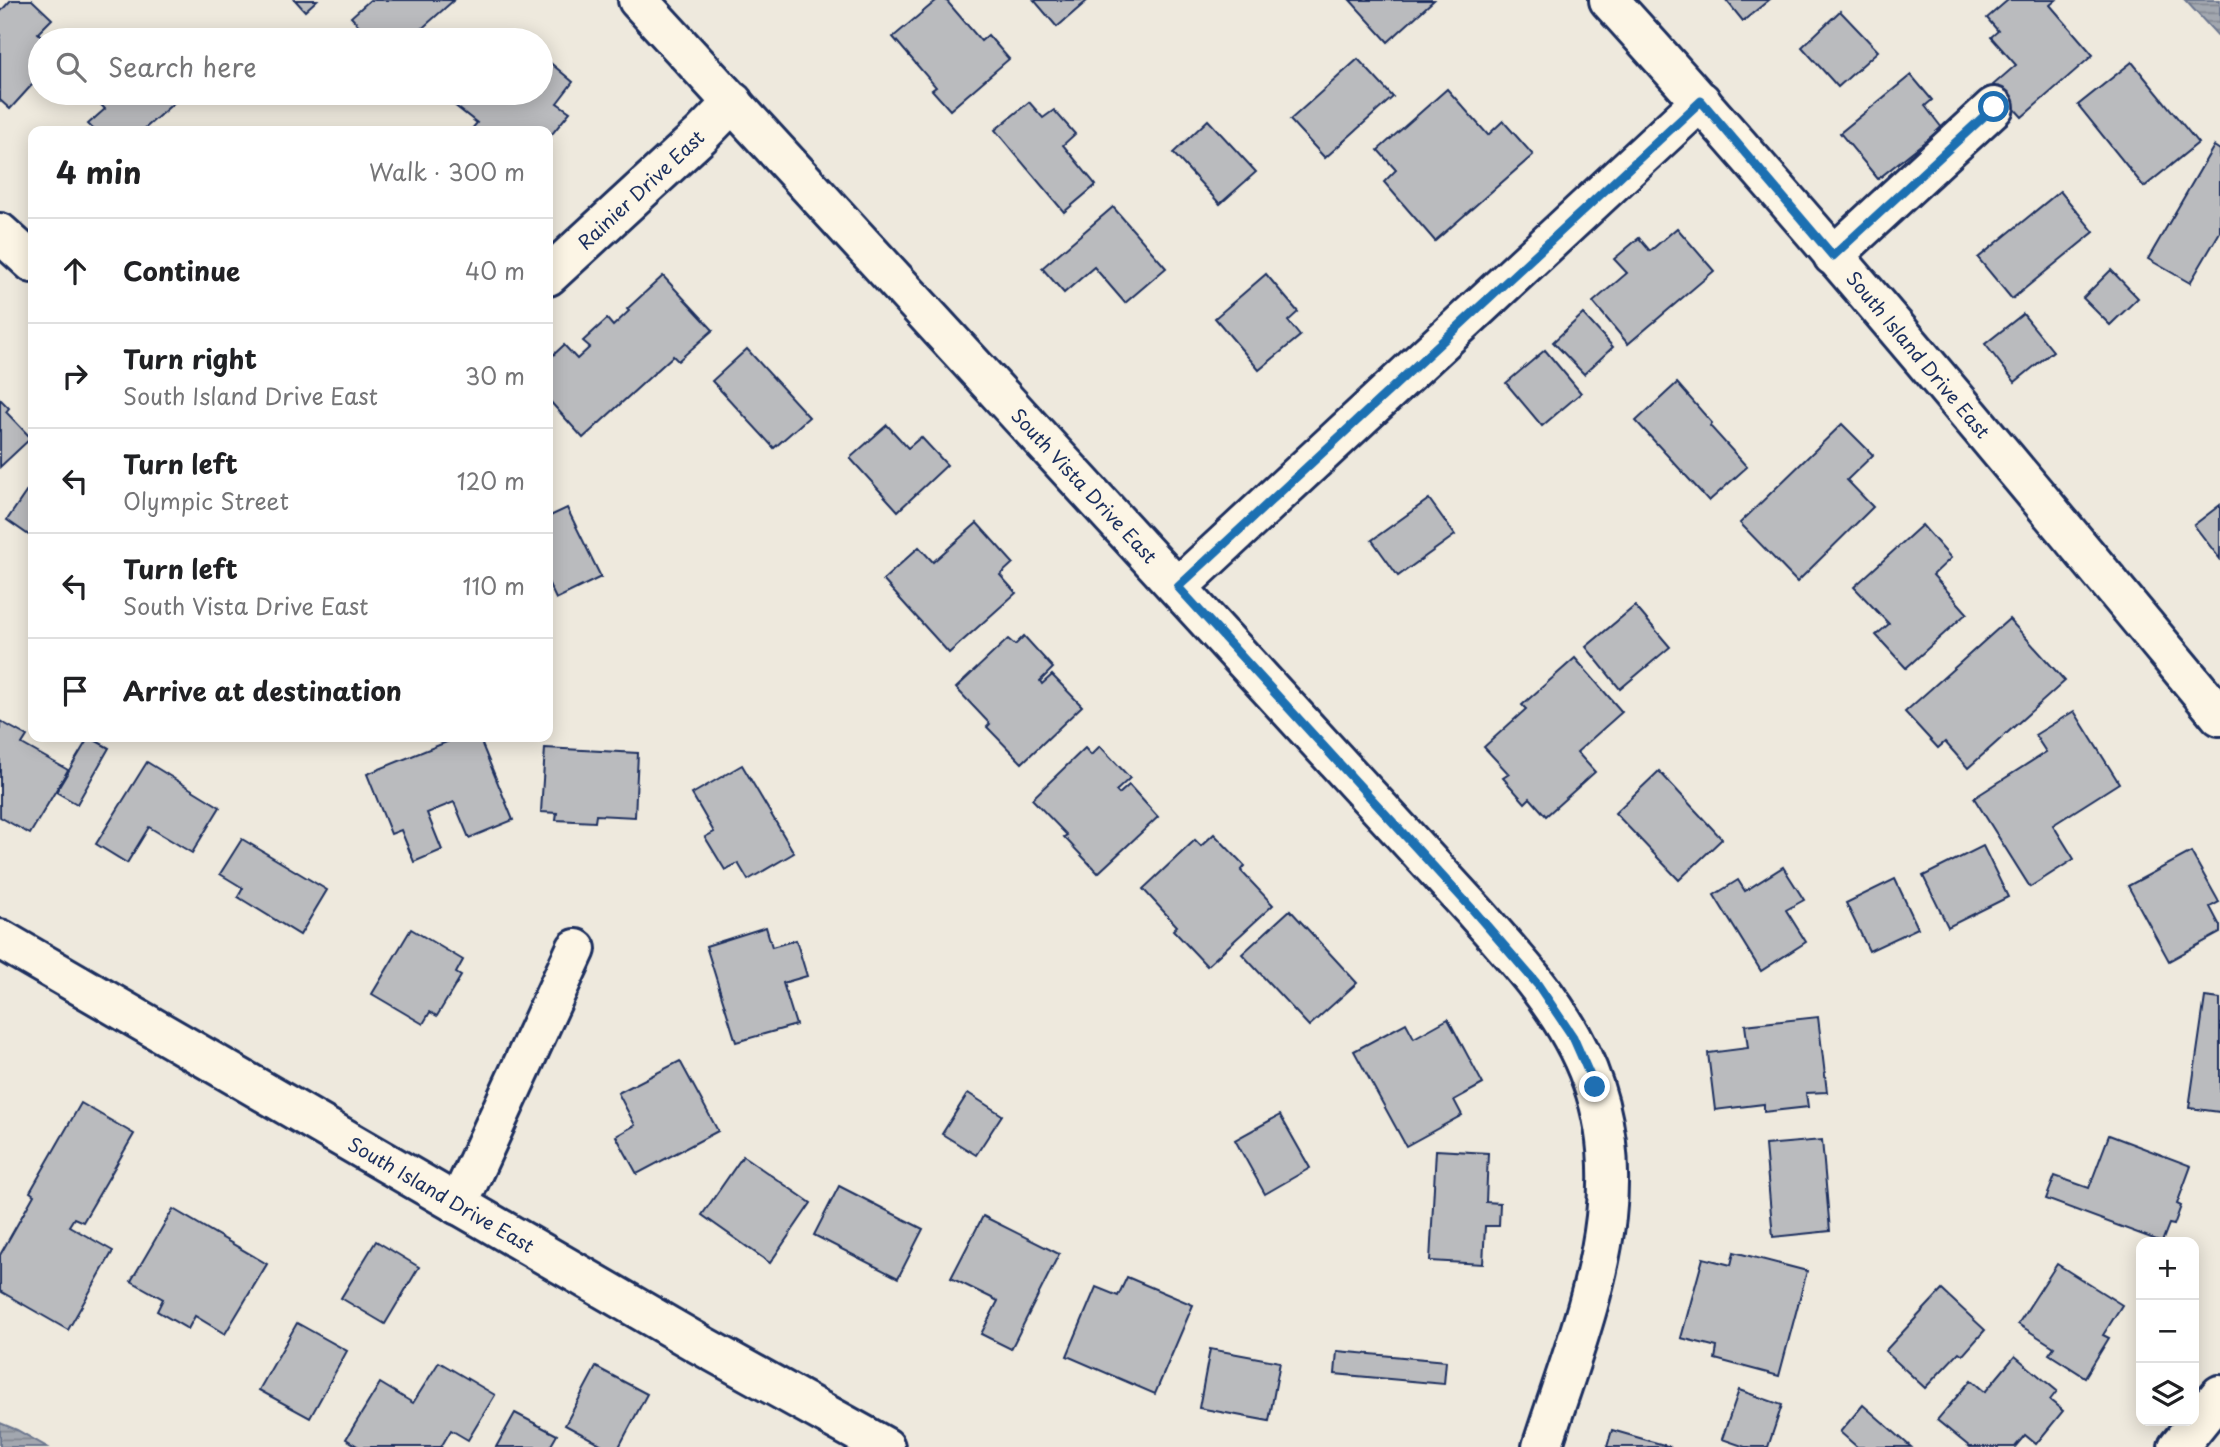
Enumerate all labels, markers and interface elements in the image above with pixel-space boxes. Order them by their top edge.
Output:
search box [28,28,553,105]
text: Search here [108,47,257,86]
icon: search [52,48,90,86]
route start [1978,91,2009,122]
street label: Rainier Drive East [571,123,710,256]
text: 4 min [56,149,142,194]
text: Walk · 300 m [369,154,525,189]
text: Continue [123,251,240,290]
icon: ahead [56,252,94,290]
text: 40 m [465,253,525,288]
street label: South Island Drive East [1840,265,1997,444]
text: Turn right [123,339,257,378]
icon: right [56,357,94,395]
text: 30 m [464,358,525,393]
text: South Island Drive East [123,378,378,413]
street label: South Vista Drive East [1005,402,1164,569]
text: Turn left [123,444,238,483]
icon: left [56,462,94,500]
text: 120 m [457,463,525,498]
text: Olympic Street [123,483,289,518]
text: Turn left [123,549,238,588]
icon: left [56,567,94,605]
text: 110 m [463,568,525,603]
text: South Vista Drive East [123,588,369,623]
text: Arrive at destination [123,671,402,710]
icon: arrive [56,672,94,710]
route end [1579,1071,1610,1102]
street label: South Island Drive East [343,1129,540,1259]
map controls [2136,1237,2199,1426]
button: + [2136,1237,2199,1300]
button: − [2136,1300,2199,1363]
button: layers [2136,1363,2199,1426]

